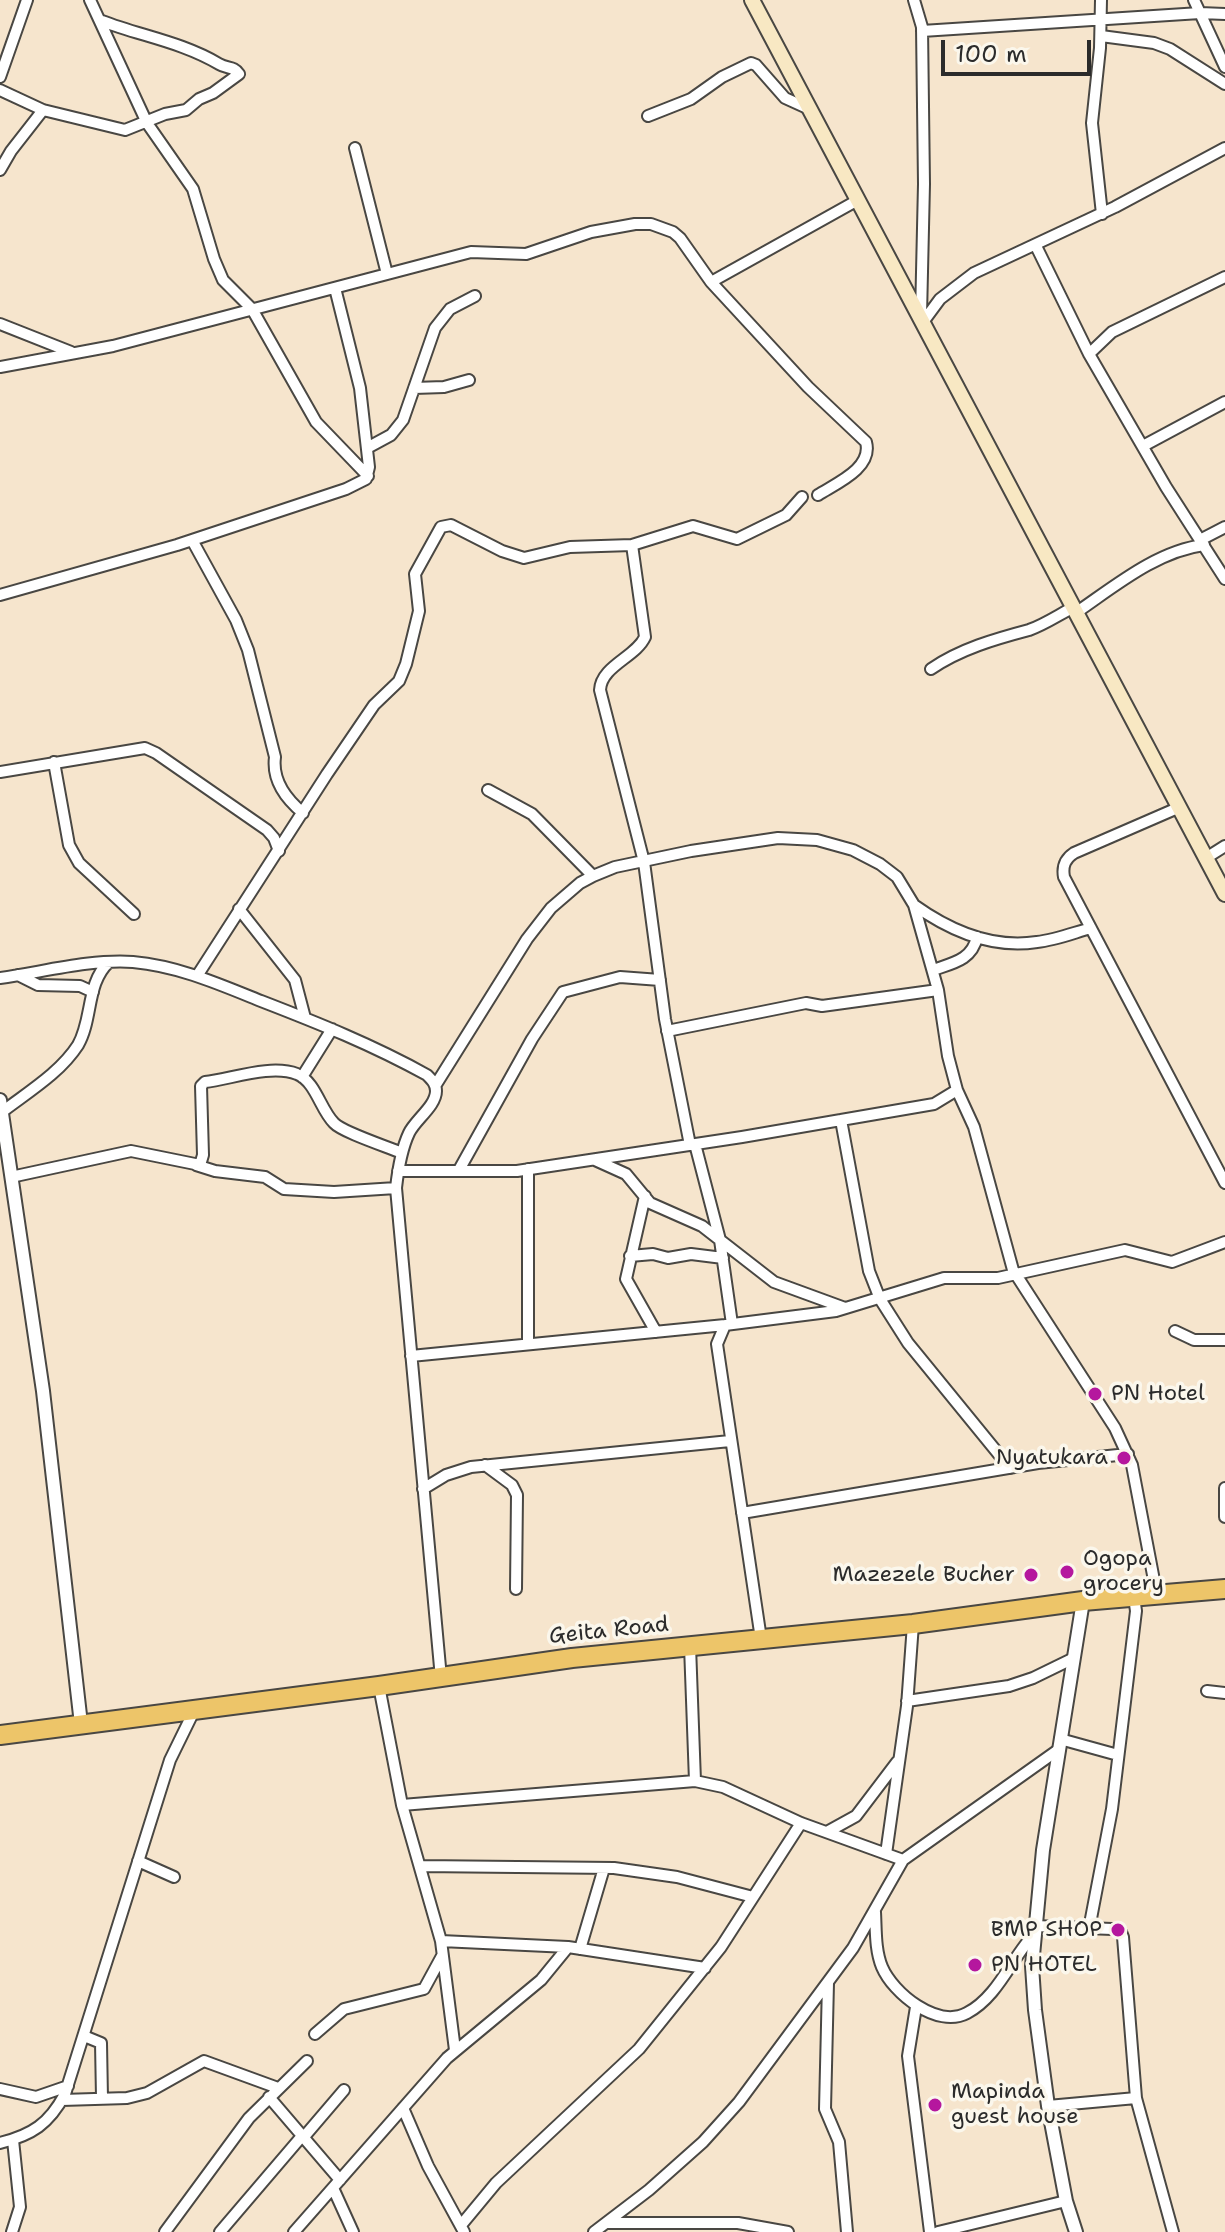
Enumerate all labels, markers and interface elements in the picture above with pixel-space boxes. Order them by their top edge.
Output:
scale bar [945,24,1095,74]
text: 100 m [955,38,1027,70]
place label: PN Hotel [1111,1381,1205,1407]
marker: PN Hotel [1086,1385,1104,1403]
place label: Nyatukara [996,1445,1108,1471]
marker: Nyatukara [1115,1449,1133,1467]
place label: Ogopa grocery [1083,1546,1164,1598]
place label: Mazezele Bucher [832,1562,1015,1588]
marker: Ogopa grocery [1058,1563,1076,1581]
marker: Mazezele Bucher [1022,1566,1040,1584]
street label: Geita Road [548,1612,670,1650]
place label: BMP SHOP [991,1917,1102,1943]
marker: BMP SHOP [1109,1921,1127,1939]
place label: PN HOTEL [991,1952,1097,1978]
marker: PN HOTEL [966,1956,984,1974]
place label: Mapinda guest house [951,2079,1079,2130]
marker: Mapinda guest house [926,2096,944,2114]

